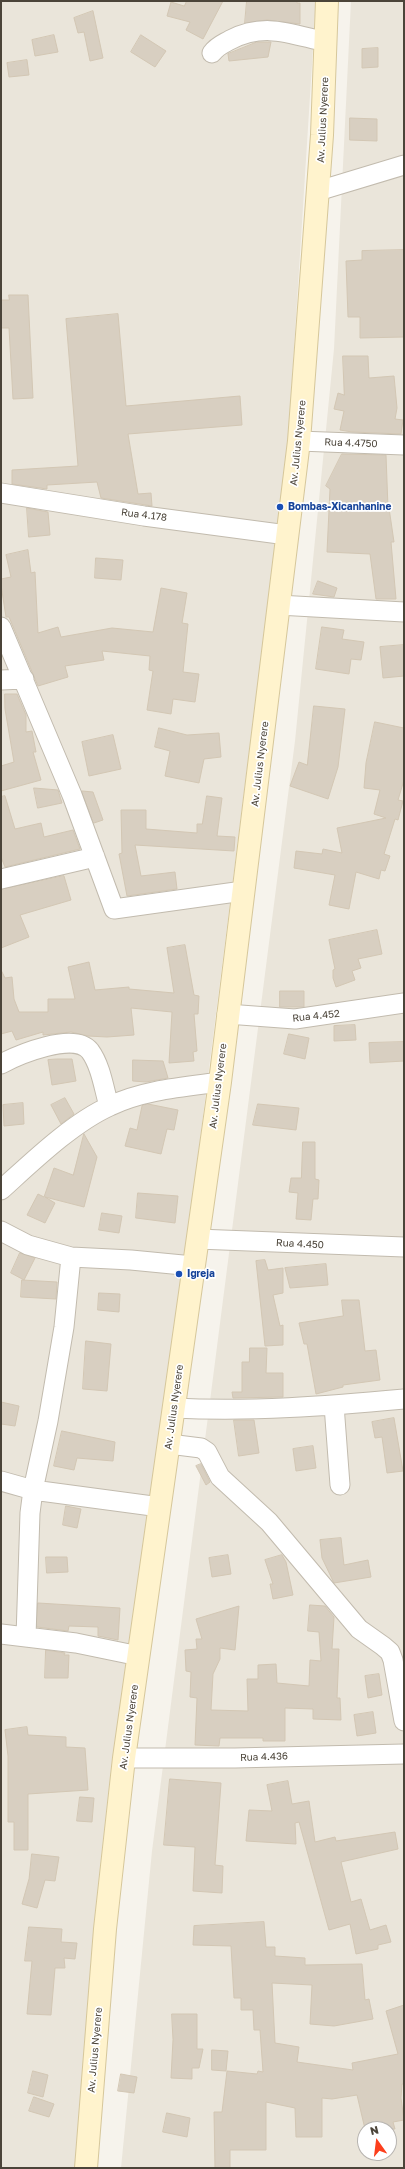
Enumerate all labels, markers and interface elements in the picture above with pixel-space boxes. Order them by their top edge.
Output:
street label: Av. Julius Nyerere [315,77,331,163]
street label: Av. Julius Nyerere [288,400,308,486]
street label: Rua 4.4750 [324,436,378,450]
place label: Bombas-Xicanhanine [288,501,391,513]
marker: Bombas-Xicanhanine [275,502,285,512]
street label: Rua 4.178 [120,506,168,524]
street label: Av. Julius Nyerere [249,721,271,807]
street label: Rua 4.452 [292,1008,340,1024]
street label: Av. Julius Nyerere [207,1043,229,1129]
street label: Rua 4.450 [276,1237,324,1251]
place label: Igreja [187,1268,215,1280]
marker: Igreja [174,1269,184,1279]
street label: Av. Julius Nyerere [162,1364,186,1450]
street label: Av. Julius Nyerere [117,1684,141,1770]
street label: Rua 4.436 [240,1750,288,1764]
street label: Av. Julius Nyerere [85,2007,105,2093]
north arrow [357,2121,397,2161]
text: N [369,2123,380,2137]

